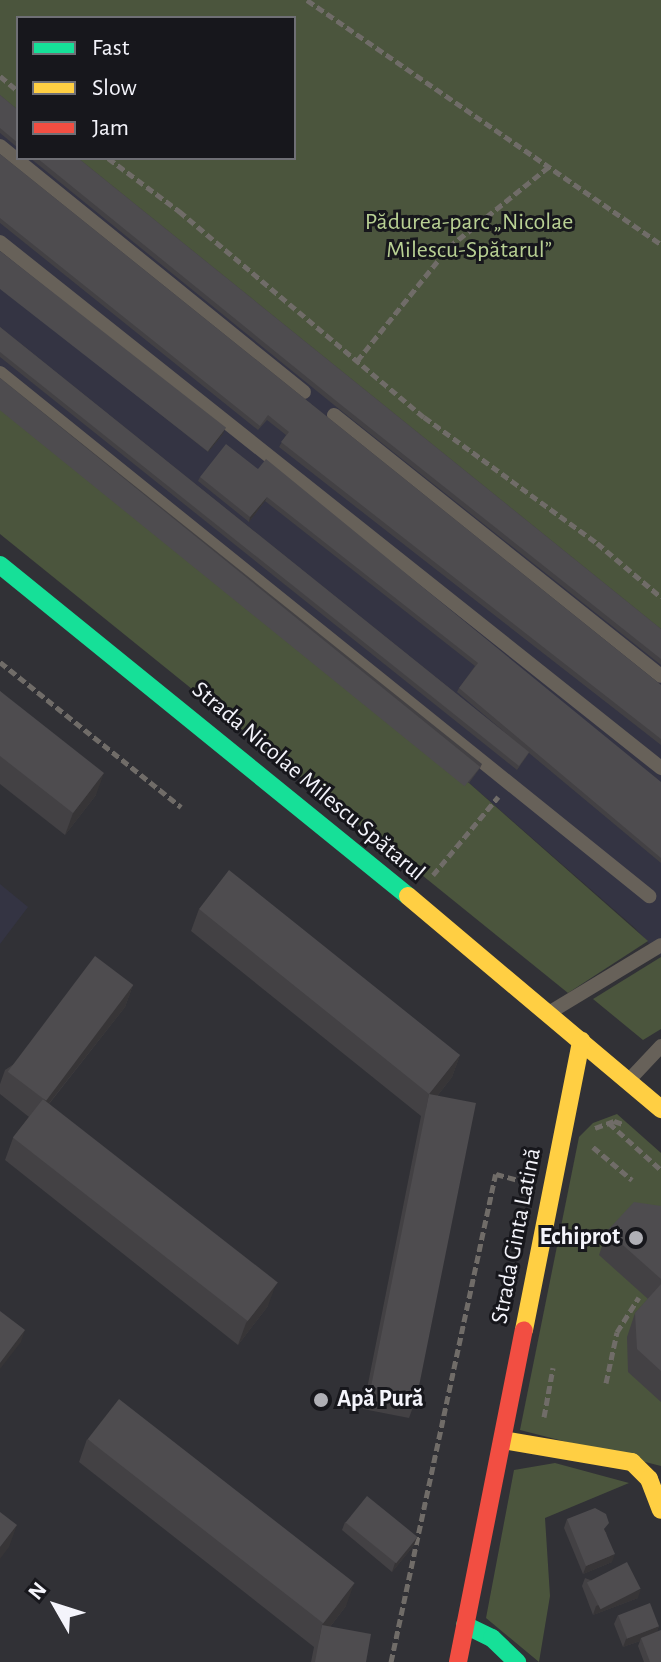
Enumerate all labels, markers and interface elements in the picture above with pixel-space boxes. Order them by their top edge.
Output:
legend [16,16,296,160]
text: Fast [92,36,129,60]
text: Slow [92,76,137,100]
text: Jam [92,116,129,140]
park label: Pădurea-parc „Nicolae Milescu-Spătarul” [365,209,573,265]
street label: Strada Nicolae Milescu Spătarul [186,676,430,888]
street label: Strada Ginta Latină [486,1146,548,1326]
place label: Echiprot [540,1224,620,1252]
marker: Echiprot [627,1229,645,1247]
place label: Apă Pură [337,1386,424,1414]
marker: Apă Pură [312,1391,330,1409]
north arrow [16,1566,96,1646]
text: N [24,1578,51,1604]

